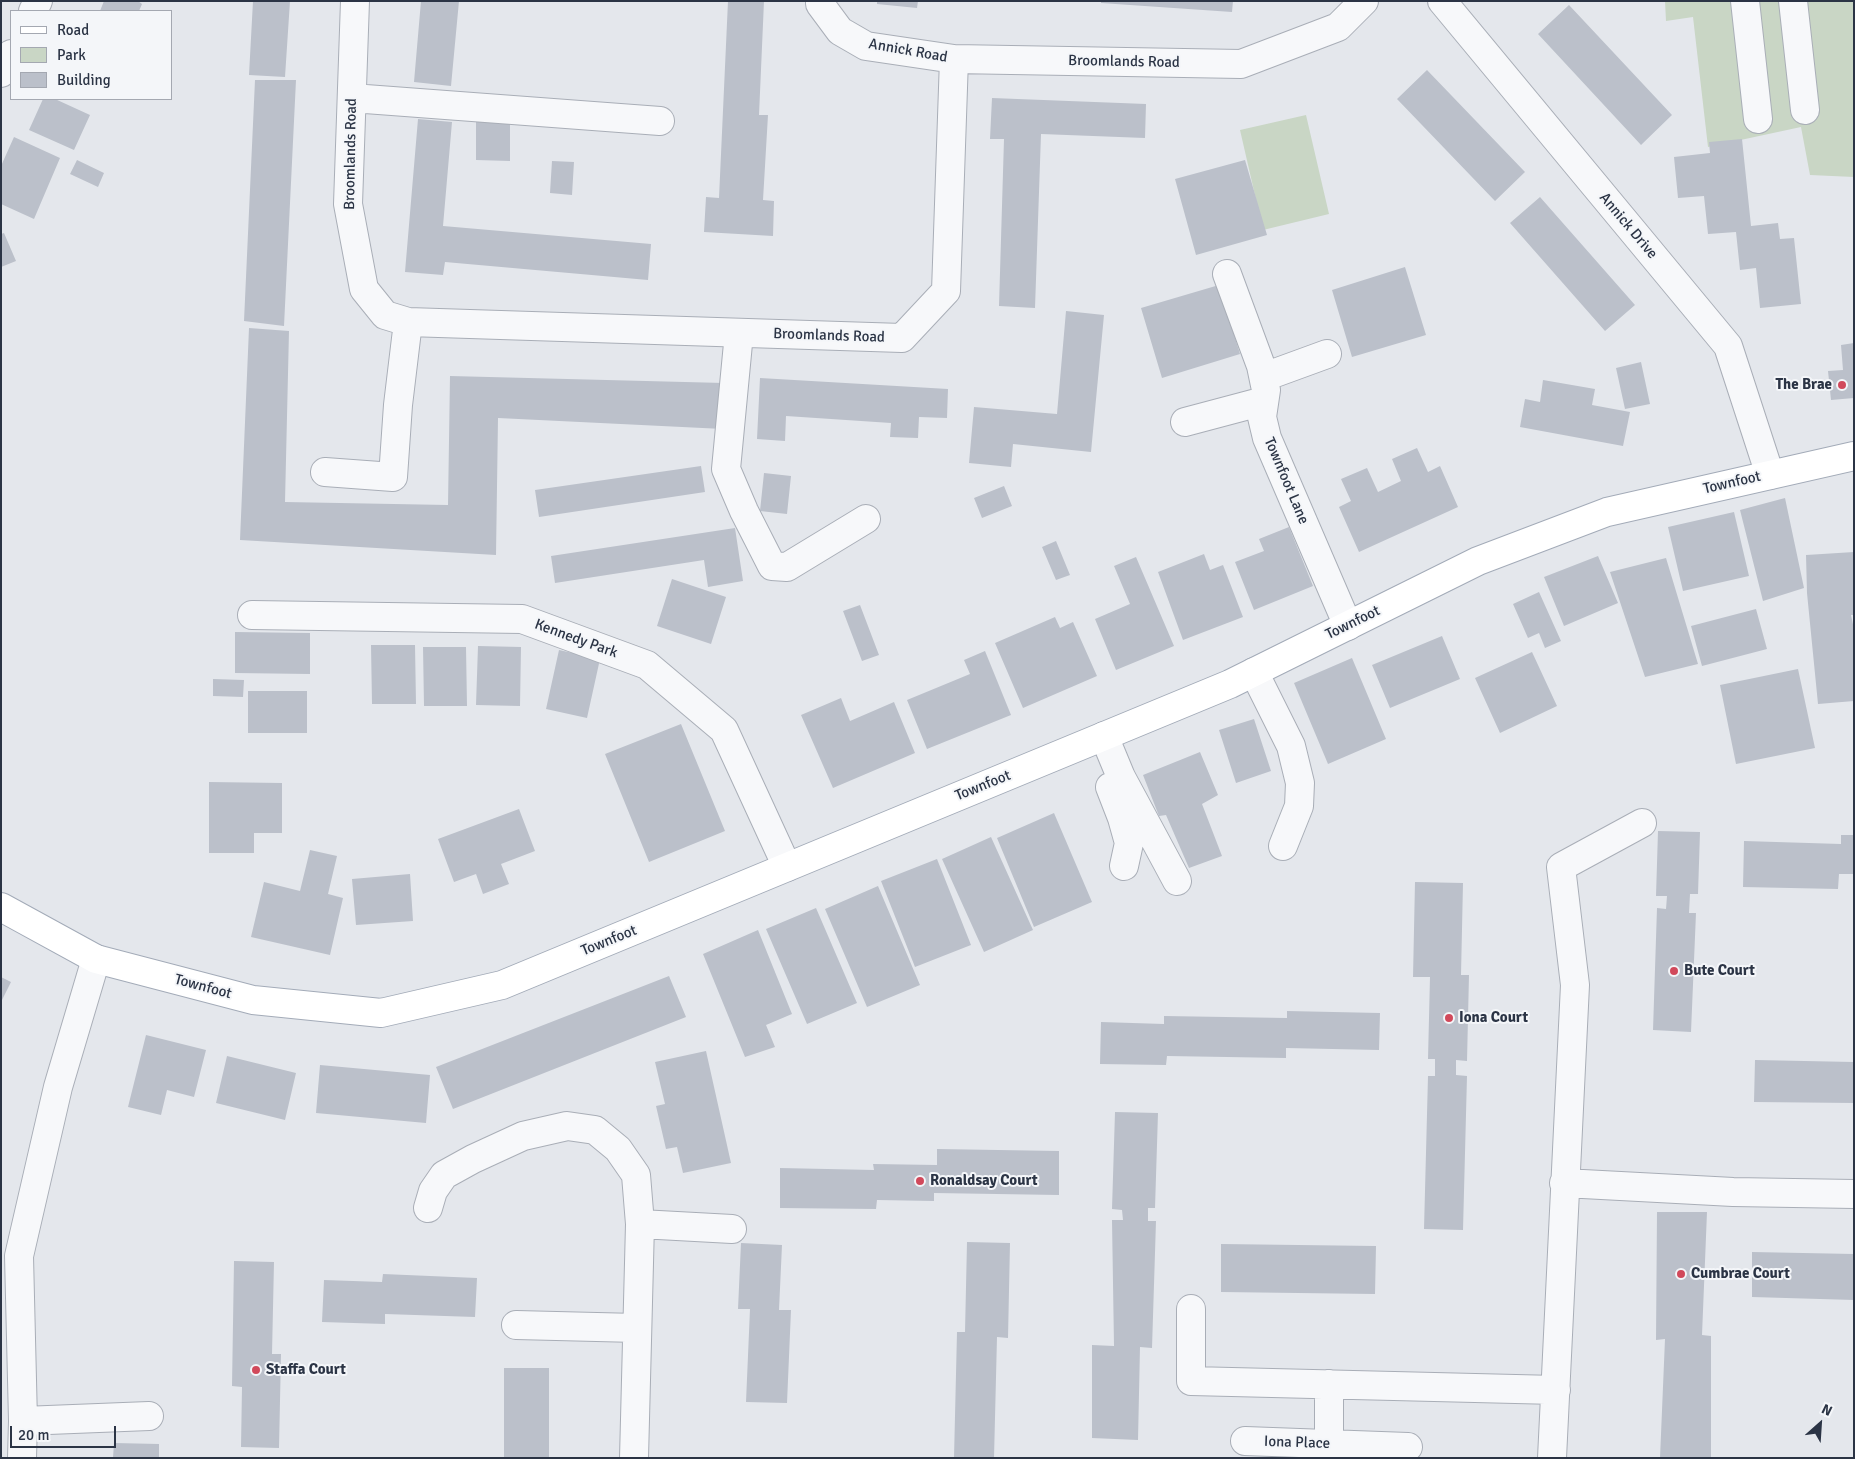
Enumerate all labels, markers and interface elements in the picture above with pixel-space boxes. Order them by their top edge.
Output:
legend [10,10,172,100]
text: Road [57,21,89,39]
street label: Annick Road [867,35,949,67]
text: Park [57,46,86,64]
street label: Broomlands Road [1068,52,1180,72]
text: Building [57,71,111,89]
street label: Broomlands Road [341,98,361,210]
street label: Annick Drive [1595,189,1661,263]
street label: Broomlands Road [773,325,885,347]
place label: The Brae [1775,376,1832,394]
marker: The Brae [1836,379,1848,391]
street label: Townfoot Lane [1260,435,1312,527]
street label: Townfoot [1702,468,1762,498]
street label: Townfoot [1323,602,1383,644]
street label: Kennedy Park [532,616,620,662]
street label: Townfoot [953,767,1013,805]
street label: Townfoot [579,922,639,960]
place label: Bute Court [1684,962,1755,980]
marker: Bute Court [1668,965,1680,977]
street label: Townfoot [172,971,234,1003]
place label: Iona Court [1459,1009,1528,1027]
marker: Iona Court [1443,1012,1455,1024]
place label: Ronaldsay Court [930,1172,1038,1190]
marker: Ronaldsay Court [914,1175,926,1187]
place label: Cumbrae Court [1691,1265,1790,1283]
marker: Cumbrae Court [1675,1268,1687,1280]
place label: Staffa Court [266,1361,346,1379]
marker: Staffa Court [250,1364,262,1376]
north arrow [1795,1399,1845,1449]
text: N [1819,1400,1835,1420]
scale bar [12,1416,119,1448]
text: 20 m [18,1426,49,1444]
street label: Iona Place [1264,1433,1330,1453]

